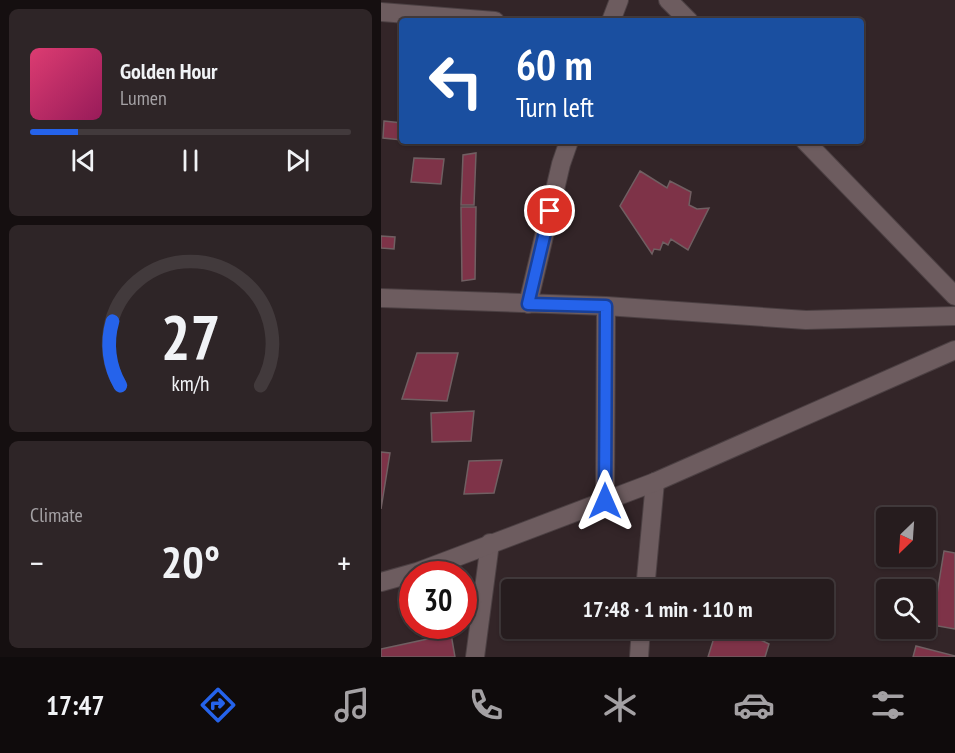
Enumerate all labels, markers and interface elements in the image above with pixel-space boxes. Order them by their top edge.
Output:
text: 60 m [516,37,593,92]
icon: left [417,42,495,120]
text: Golden Hour [120,57,218,85]
text: Lumen [120,85,167,111]
text: Turn left [516,90,594,124]
icon: previous [67,144,100,177]
icon: pause [174,144,207,177]
icon: next [281,144,314,177]
pin [524,185,575,236]
icon: arrive [533,194,566,227]
text: 27 [161,296,220,377]
text: km/h [171,369,210,397]
position arrow [573,469,637,533]
text: Climate [30,502,83,528]
north arrow [876,507,936,567]
map controls [876,507,936,639]
text: 20° [161,532,220,590]
text: − [30,541,44,584]
text: + [337,541,351,584]
speed limit sign: 30 [399,561,477,639]
button: search [876,579,936,639]
text: 17:48 · 1 min · 110 m [582,595,753,623]
icon: directions [197,684,239,726]
icon: music [331,684,373,726]
icon: phone [465,684,507,726]
icon: climate [599,684,641,726]
icon: car [733,684,775,726]
icon: filters [867,684,909,726]
text: 17:47 [46,688,104,722]

